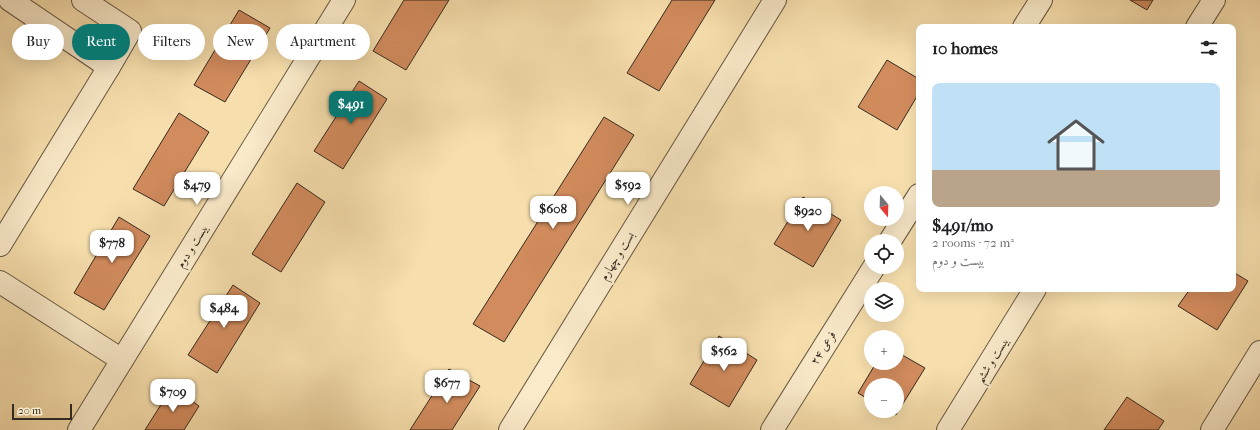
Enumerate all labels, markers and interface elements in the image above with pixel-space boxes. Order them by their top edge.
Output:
chip: Buy [12,24,64,60]
chip: Rent [72,24,130,60]
chip: Filters [138,24,205,60]
chip: New [213,24,268,60]
chip: Apartment [276,24,370,60]
icon: filters [1198,37,1220,59]
text: 10 homes [932,38,998,58]
pin: $491 [327,91,375,125]
text: $491 [338,96,364,111]
icon: home [1040,109,1112,181]
pin: $479 [173,172,221,206]
pin: $592 [604,172,652,206]
text: $479 [183,177,211,192]
text: $592 [615,177,641,192]
north arrow [864,186,904,226]
map controls [864,186,904,418]
pin: $608 [529,196,577,230]
pin: $920 [784,198,832,232]
text: $608 [539,201,567,216]
text: $920 [794,203,822,218]
text: $491/mo [932,215,993,235]
street label: بیست و دوم [173,221,214,272]
street label: بست و چهارم [597,229,641,285]
pin: $778 [88,230,136,264]
button: locate [864,234,904,274]
text: $778 [99,235,125,250]
text: 2 rooms · 72 m² [932,235,1014,250]
text: بیست و دوم [932,253,985,268]
button: layers [864,282,904,322]
pin: $484 [200,295,248,329]
text: $484 [210,300,238,315]
street label: فرعی ۲۴ [807,329,840,368]
button: + [864,330,904,370]
street label: بیست و ششم [972,334,1016,388]
pin: $562 [700,338,748,372]
text: $562 [711,343,737,358]
pin: $677 [423,370,471,404]
text: $677 [434,375,460,390]
button: − [864,378,904,418]
pin: $709 [149,379,197,413]
text: $709 [159,384,187,399]
scale bar [12,402,72,421]
text: 20 m [18,404,41,417]

